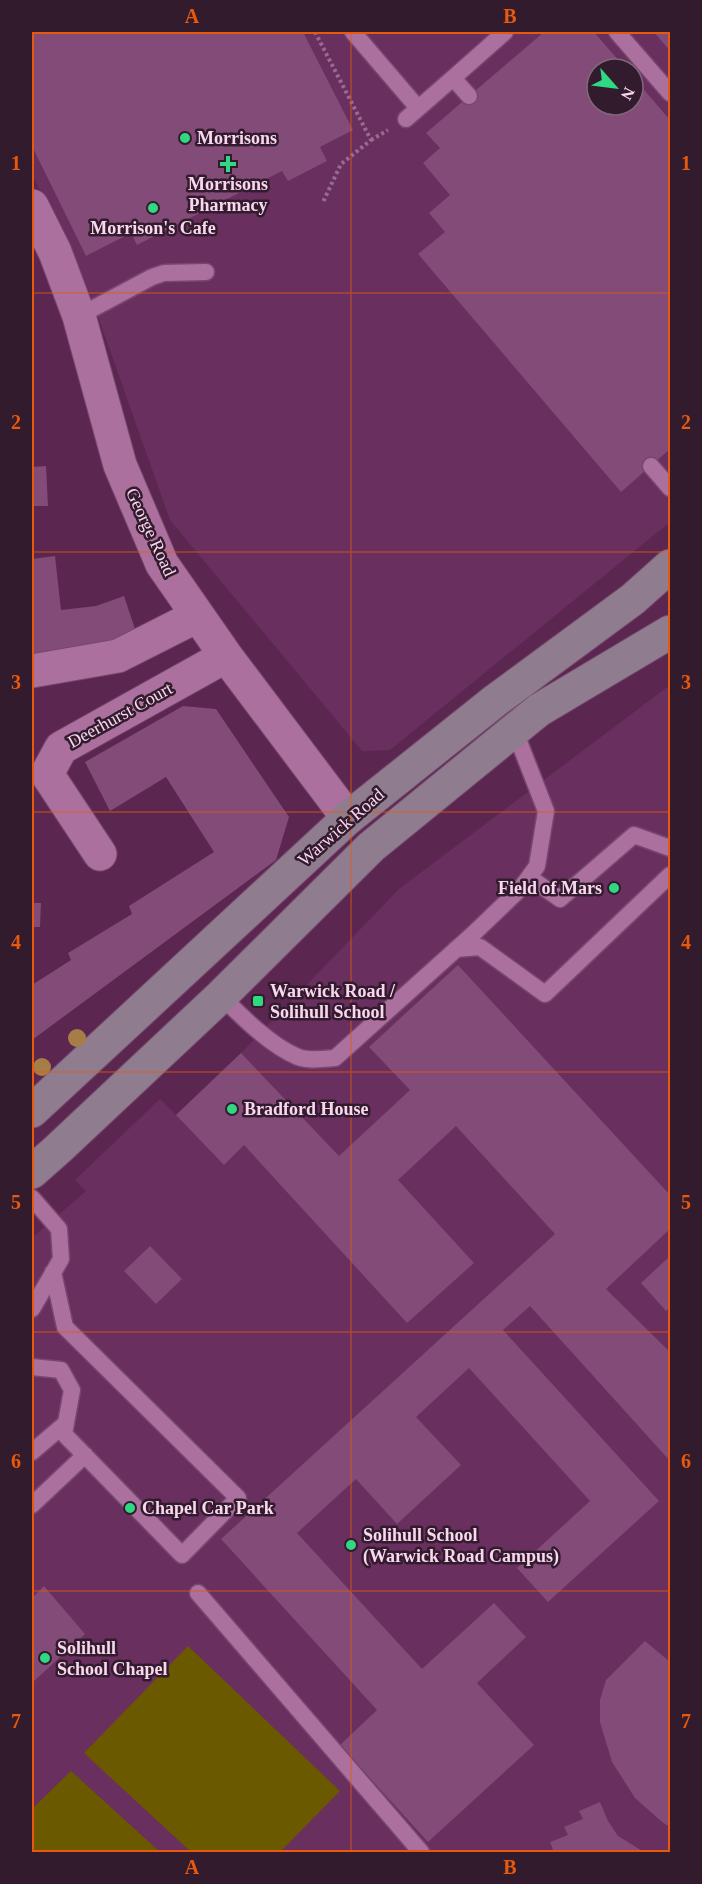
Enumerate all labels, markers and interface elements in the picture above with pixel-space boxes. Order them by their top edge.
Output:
text: A [185,5,200,27]
text: B [503,5,517,27]
north arrow [585,57,645,117]
text: N [617,85,638,103]
place label: Morrisons [197,128,277,148]
marker: Morrisons [178,131,192,145]
text: 1 [11,152,21,174]
text: 1 [681,152,691,174]
marker: Morrisons Pharmacy [221,157,235,171]
place label: Morrisons Pharmacy [188,174,268,215]
marker: Morrison's Cafe [146,201,160,215]
place label: Morrison's Cafe [90,218,216,238]
text: 2 [11,411,21,433]
text: 2 [681,411,691,433]
street label: George Road [122,485,180,579]
text: 3 [11,671,21,693]
text: 3 [681,671,691,693]
street label: Deerhurst Court [64,678,176,752]
street label: Warwick Road [294,784,388,870]
place label: Field of Mars [498,878,602,898]
marker: Field of Mars [607,881,621,895]
text: 4 [11,931,21,953]
text: 4 [681,931,691,953]
place label: Warwick Road / Solihull School [270,981,396,1022]
marker: Warwick Road / Solihull School [251,994,265,1008]
place label: Bradford House [244,1099,369,1119]
marker: Bradford House [225,1102,239,1116]
text: 5 [11,1191,21,1213]
text: 5 [681,1191,691,1213]
text: 6 [11,1450,21,1472]
text: 6 [681,1450,691,1472]
place label: Chapel Car Park [142,1498,274,1518]
marker: Chapel Car Park [123,1501,137,1515]
place label: Solihull School (Warwick Road Campus) [363,1525,559,1567]
marker: Solihull School (Warwick Road Campus) [344,1538,358,1552]
place label: Solihull School Chapel [57,1638,168,1679]
marker: Solihull School Chapel [38,1651,52,1665]
text: 7 [11,1710,21,1732]
text: 7 [681,1710,691,1732]
text: A [185,1856,200,1878]
text: B [503,1856,517,1878]

